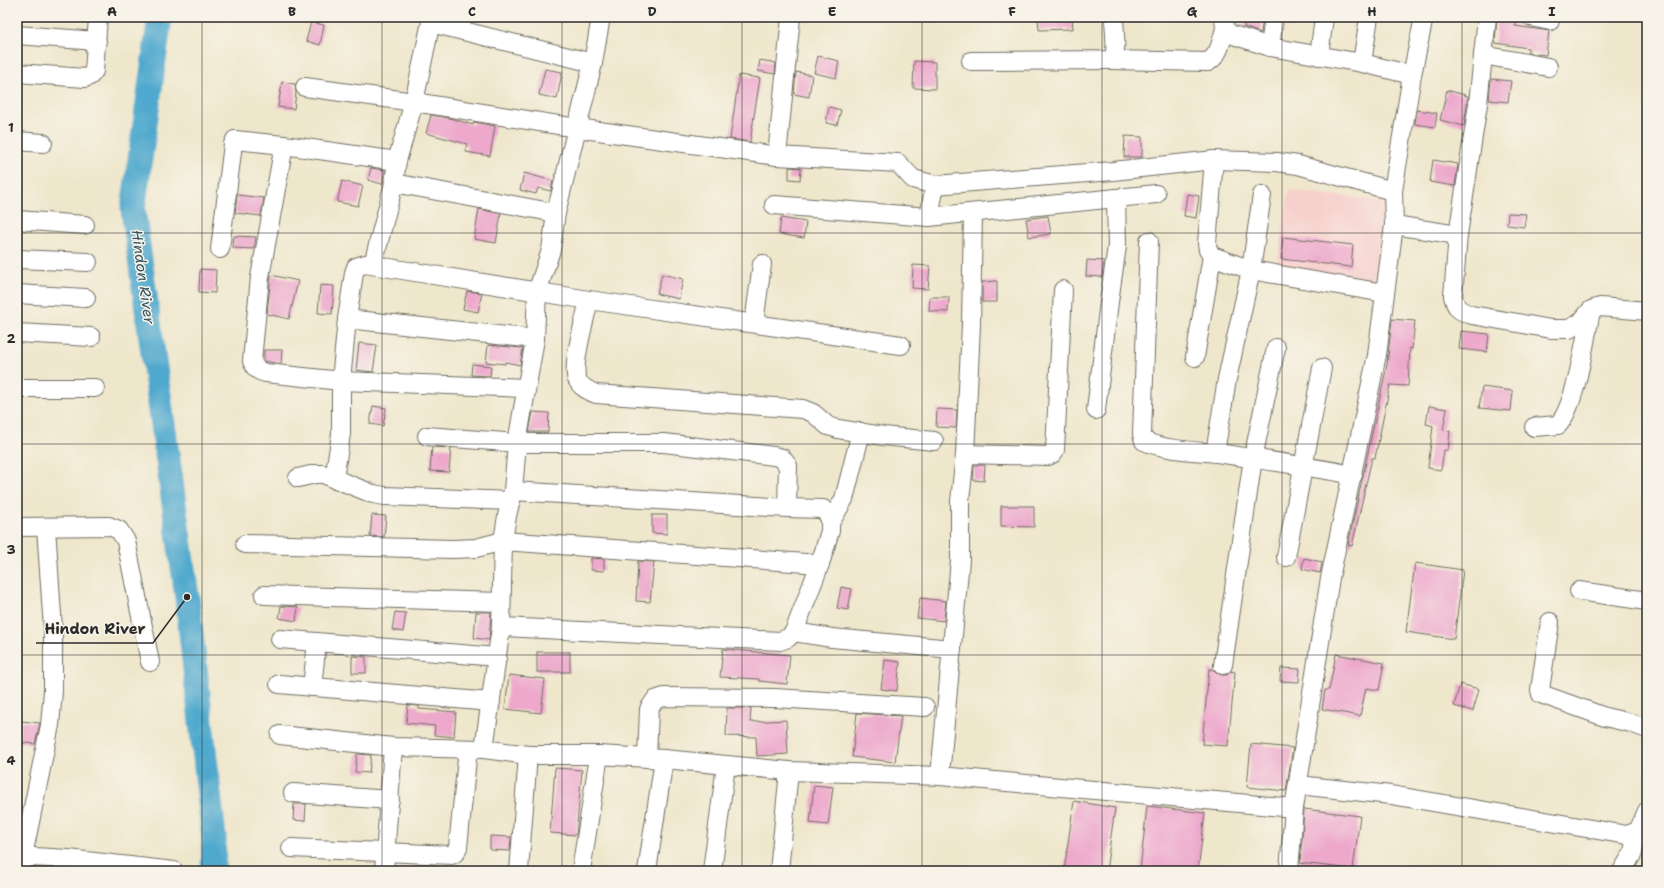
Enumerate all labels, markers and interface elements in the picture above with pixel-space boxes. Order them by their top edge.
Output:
text: A [107,3,117,20]
text: B [288,3,296,20]
text: C [468,3,476,20]
text: D [647,3,657,20]
text: E [828,3,837,20]
text: F [1008,3,1016,20]
text: G [1187,3,1198,20]
text: H [1367,3,1377,20]
text: I [1548,3,1556,20]
text: 1 [8,119,14,136]
water label: Hindon River [126,229,160,326]
text: 2 [6,330,16,347]
text: 3 [6,541,16,558]
callout: Hindon River [36,616,153,643]
text: Hindon River [44,619,146,639]
text: 4 [6,752,16,769]

